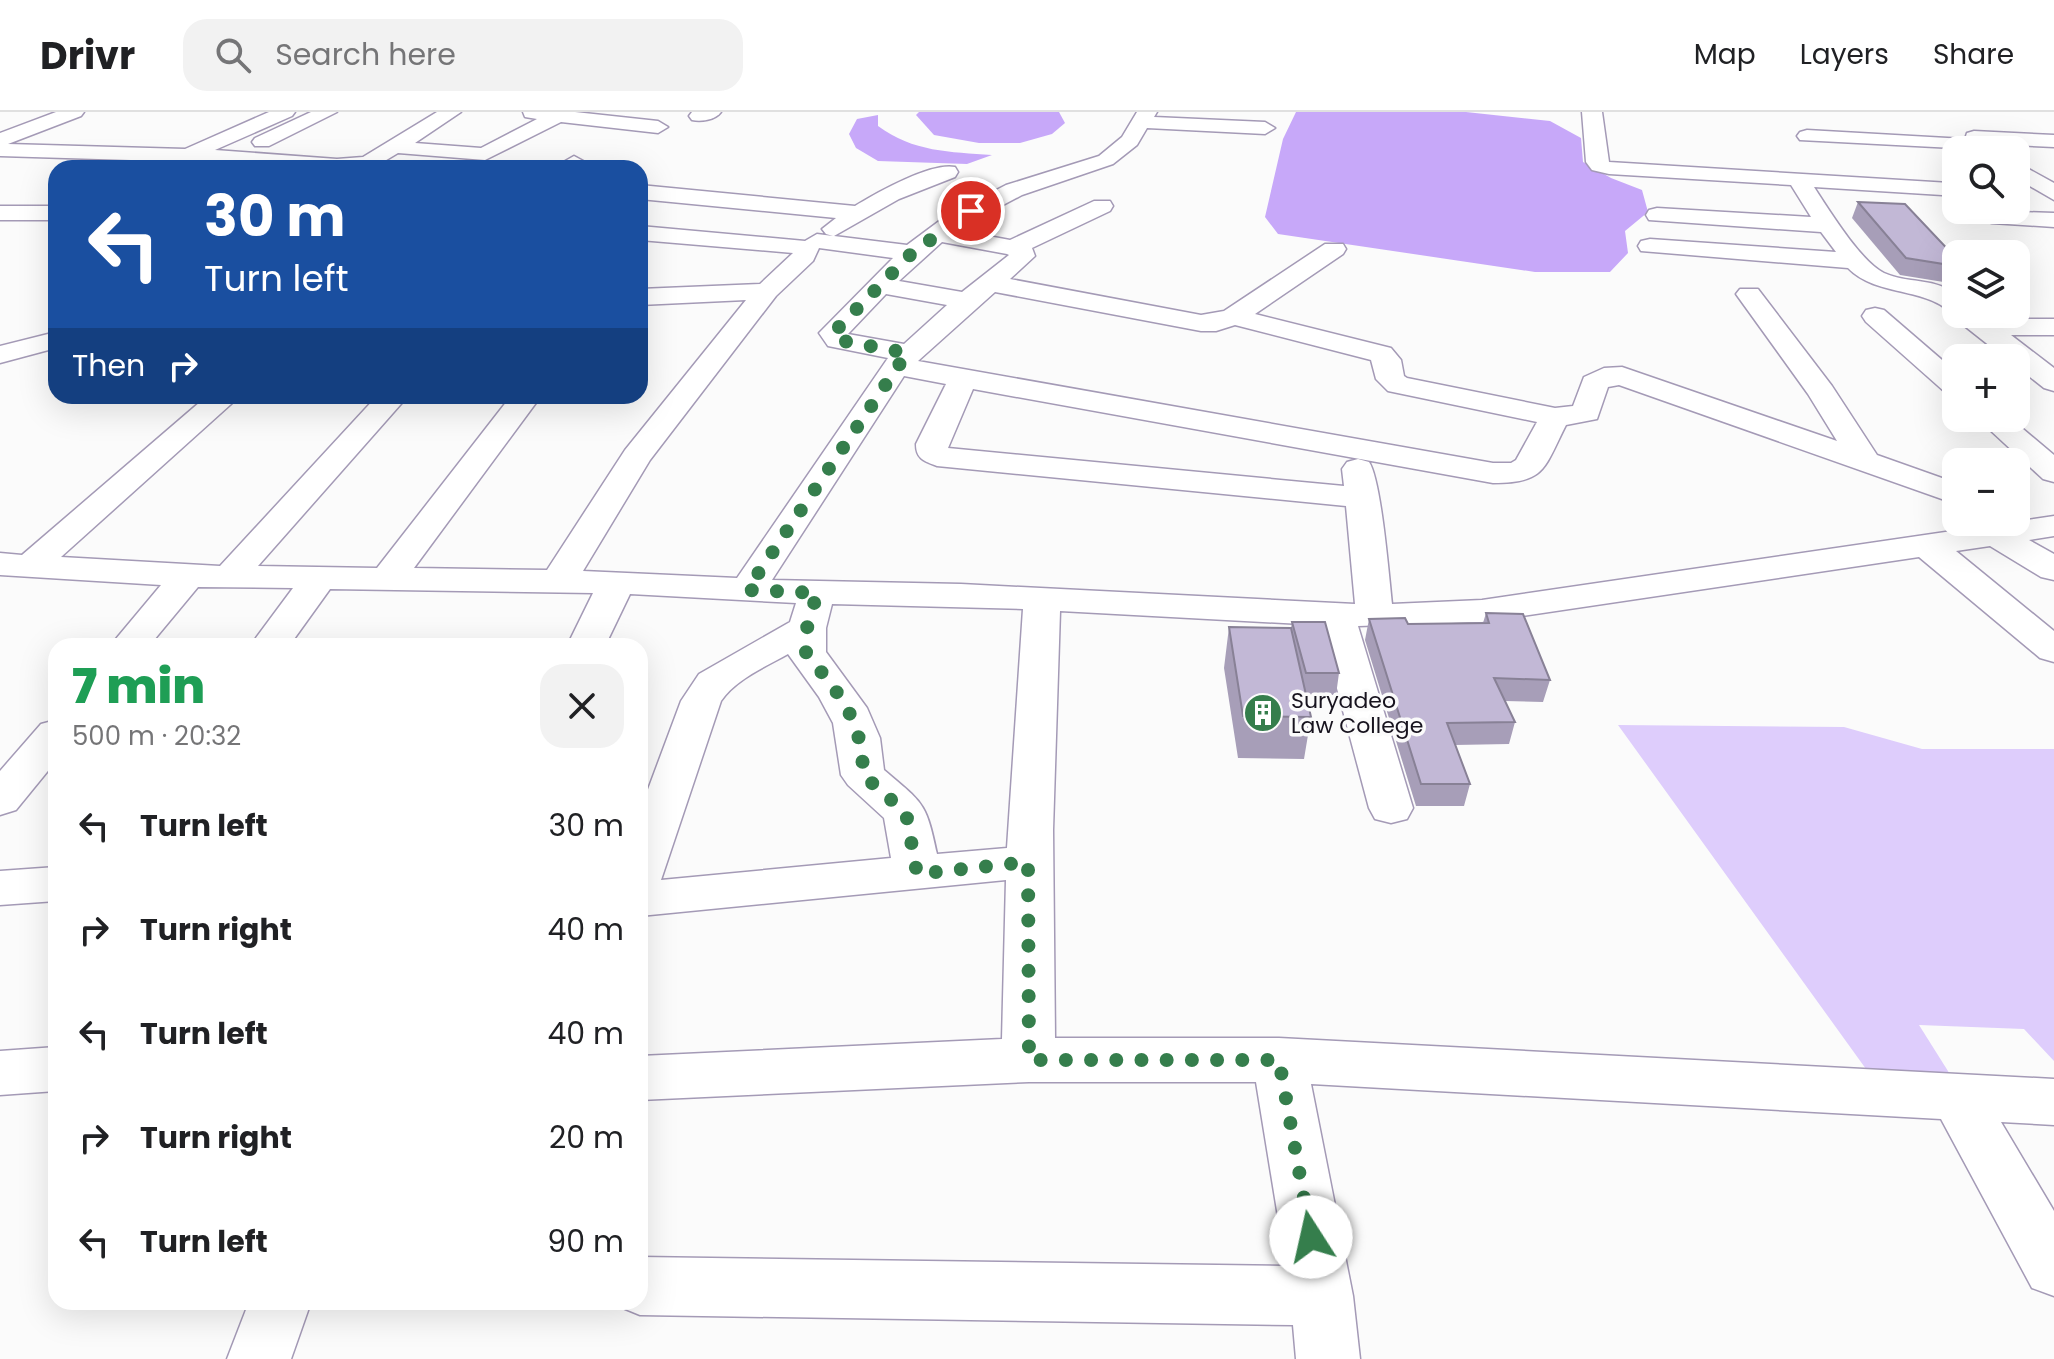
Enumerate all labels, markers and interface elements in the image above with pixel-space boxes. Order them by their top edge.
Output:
search box [183,19,743,91]
text: Drivr [40,29,135,82]
icon: search [211,33,255,77]
text: Search here [275,33,456,76]
text: Map [1694,35,1756,74]
text: Layers [1800,35,1889,74]
text: Share [1933,35,2014,74]
map controls [1942,136,2030,536]
button: search [1942,136,2030,224]
text: 30 m [204,177,346,256]
pin [937,177,1005,245]
icon: arrive [949,189,993,233]
icon: left [72,192,176,296]
button: layers [1942,240,2030,328]
text: Turn left [204,253,349,304]
text: Then [72,344,145,387]
icon: right [161,344,205,388]
button: + [1942,344,2030,432]
button: − [1942,448,2030,536]
text: 7 min [72,653,205,720]
button: close [540,664,624,748]
place label: Suryadeo Law College [1291,685,1423,741]
building icon: Suryadeo Law College [1242,692,1284,734]
text: 500 m · 20:32 [72,718,241,754]
icon: left [72,804,116,848]
text: Turn left [140,804,268,847]
text: 30 m [549,804,624,847]
icon: right [72,908,116,952]
text: Turn right [140,908,292,951]
text: 40 m [547,908,624,951]
icon: left [72,1012,116,1056]
text: Turn left [140,1012,268,1055]
text: 40 m [547,1012,624,1055]
icon: right [72,1116,116,1160]
text: Turn right [140,1116,292,1159]
text: 20 m [549,1116,624,1159]
position arrow [1269,1195,1353,1279]
icon: left [72,1220,116,1264]
text: Turn left [140,1220,268,1263]
text: 90 m [547,1220,624,1263]

